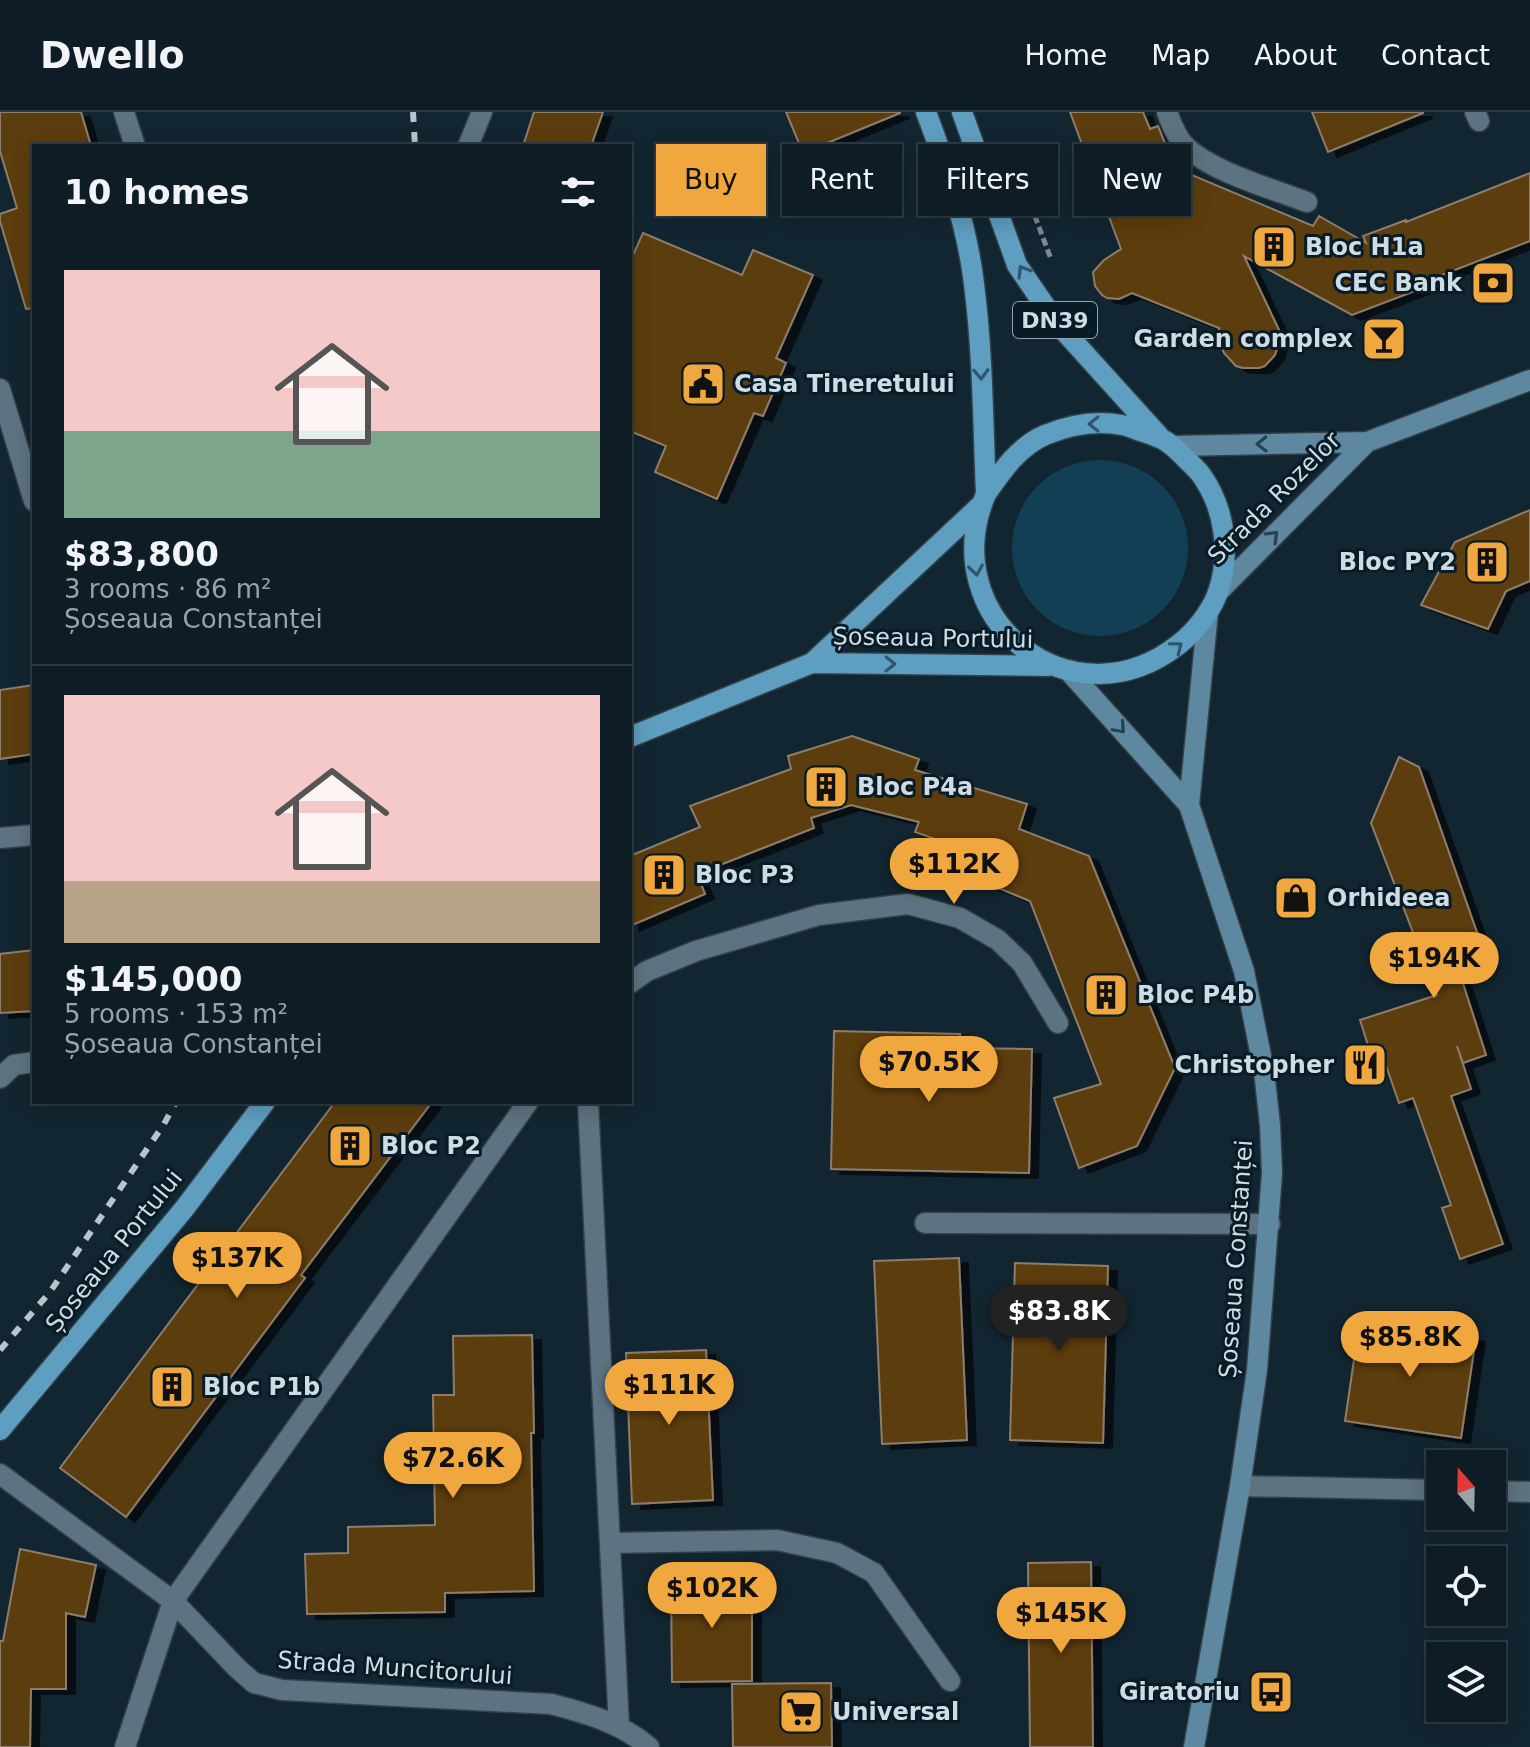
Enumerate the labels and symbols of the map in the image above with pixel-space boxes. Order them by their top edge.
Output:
building icon: Bloc H1a [1250,223,1298,271]
place label: Bloc H1a [1305,233,1424,261]
bank icon: CEC Bank [1469,259,1517,307]
one-way arrow [1017,265,1032,280]
place label: CEC Bank [1334,269,1463,297]
road number: DN39 [1013,302,1097,338]
bar icon: Garden complex [1360,315,1408,363]
place label: Garden complex [1133,325,1354,353]
public building icon: Casa Tineretului [679,360,727,408]
one-way arrow [973,368,990,381]
place label: Casa Tineretului [734,370,955,398]
one-way arrow [1087,415,1100,433]
street label: Strada Rozelor [1202,426,1346,570]
one-way arrow [1255,436,1268,453]
one-way arrow [1264,531,1278,546]
building icon: Bloc PY2 [1463,538,1511,586]
place label: Bloc PY2 [1339,548,1456,576]
one-way arrow [967,563,984,577]
street label: Șoseaua Portului [832,622,1034,654]
one-way arrow [1168,642,1183,656]
one-way arrow [884,655,897,672]
one-way arrow [1110,719,1124,734]
building icon: Bloc P4a [802,763,850,811]
place label: Bloc P4a [857,773,973,801]
pin: $112K [898,838,1010,906]
building icon: Bloc P3 [640,851,688,899]
place label: Bloc P3 [695,861,795,889]
shop icon: Orhideea [1272,874,1320,922]
place label: Orhideea [1327,884,1450,912]
pin: $194K [1378,932,1490,1000]
building icon: Bloc P4b [1082,971,1130,1019]
place label: Bloc P4b [1137,981,1254,1009]
pin: $70.5K [864,1036,994,1104]
restaurant icon: Christopher [1341,1041,1389,1089]
place label: Christopher [1175,1051,1334,1079]
building icon: Bloc P2 [326,1122,374,1170]
place label: Bloc P2 [381,1132,481,1160]
street label: Șoseaua Constanței [1214,1139,1258,1379]
street label: Șoseaua Portului [40,1164,188,1338]
pin: $137K [181,1232,293,1300]
pin: $83.8K [994,1285,1124,1353]
pin: $85.8K [1345,1311,1475,1379]
pin: $111K [613,1359,725,1427]
building icon: Bloc P1b [148,1363,196,1411]
place label: Bloc P1b [203,1373,320,1401]
pin: $72.6K [388,1432,518,1500]
north arrow [1426,1450,1506,1530]
pin: $102K [656,1562,768,1630]
pin: $145K [1005,1587,1117,1655]
street label: Strada Muncitorului [277,1646,513,1690]
bus stop icon: Giratoriu [1247,1668,1295,1716]
place label: Giratoriu [1119,1678,1240,1706]
supermarket icon: Universal [777,1688,825,1736]
place label: Universal [832,1698,959,1726]

